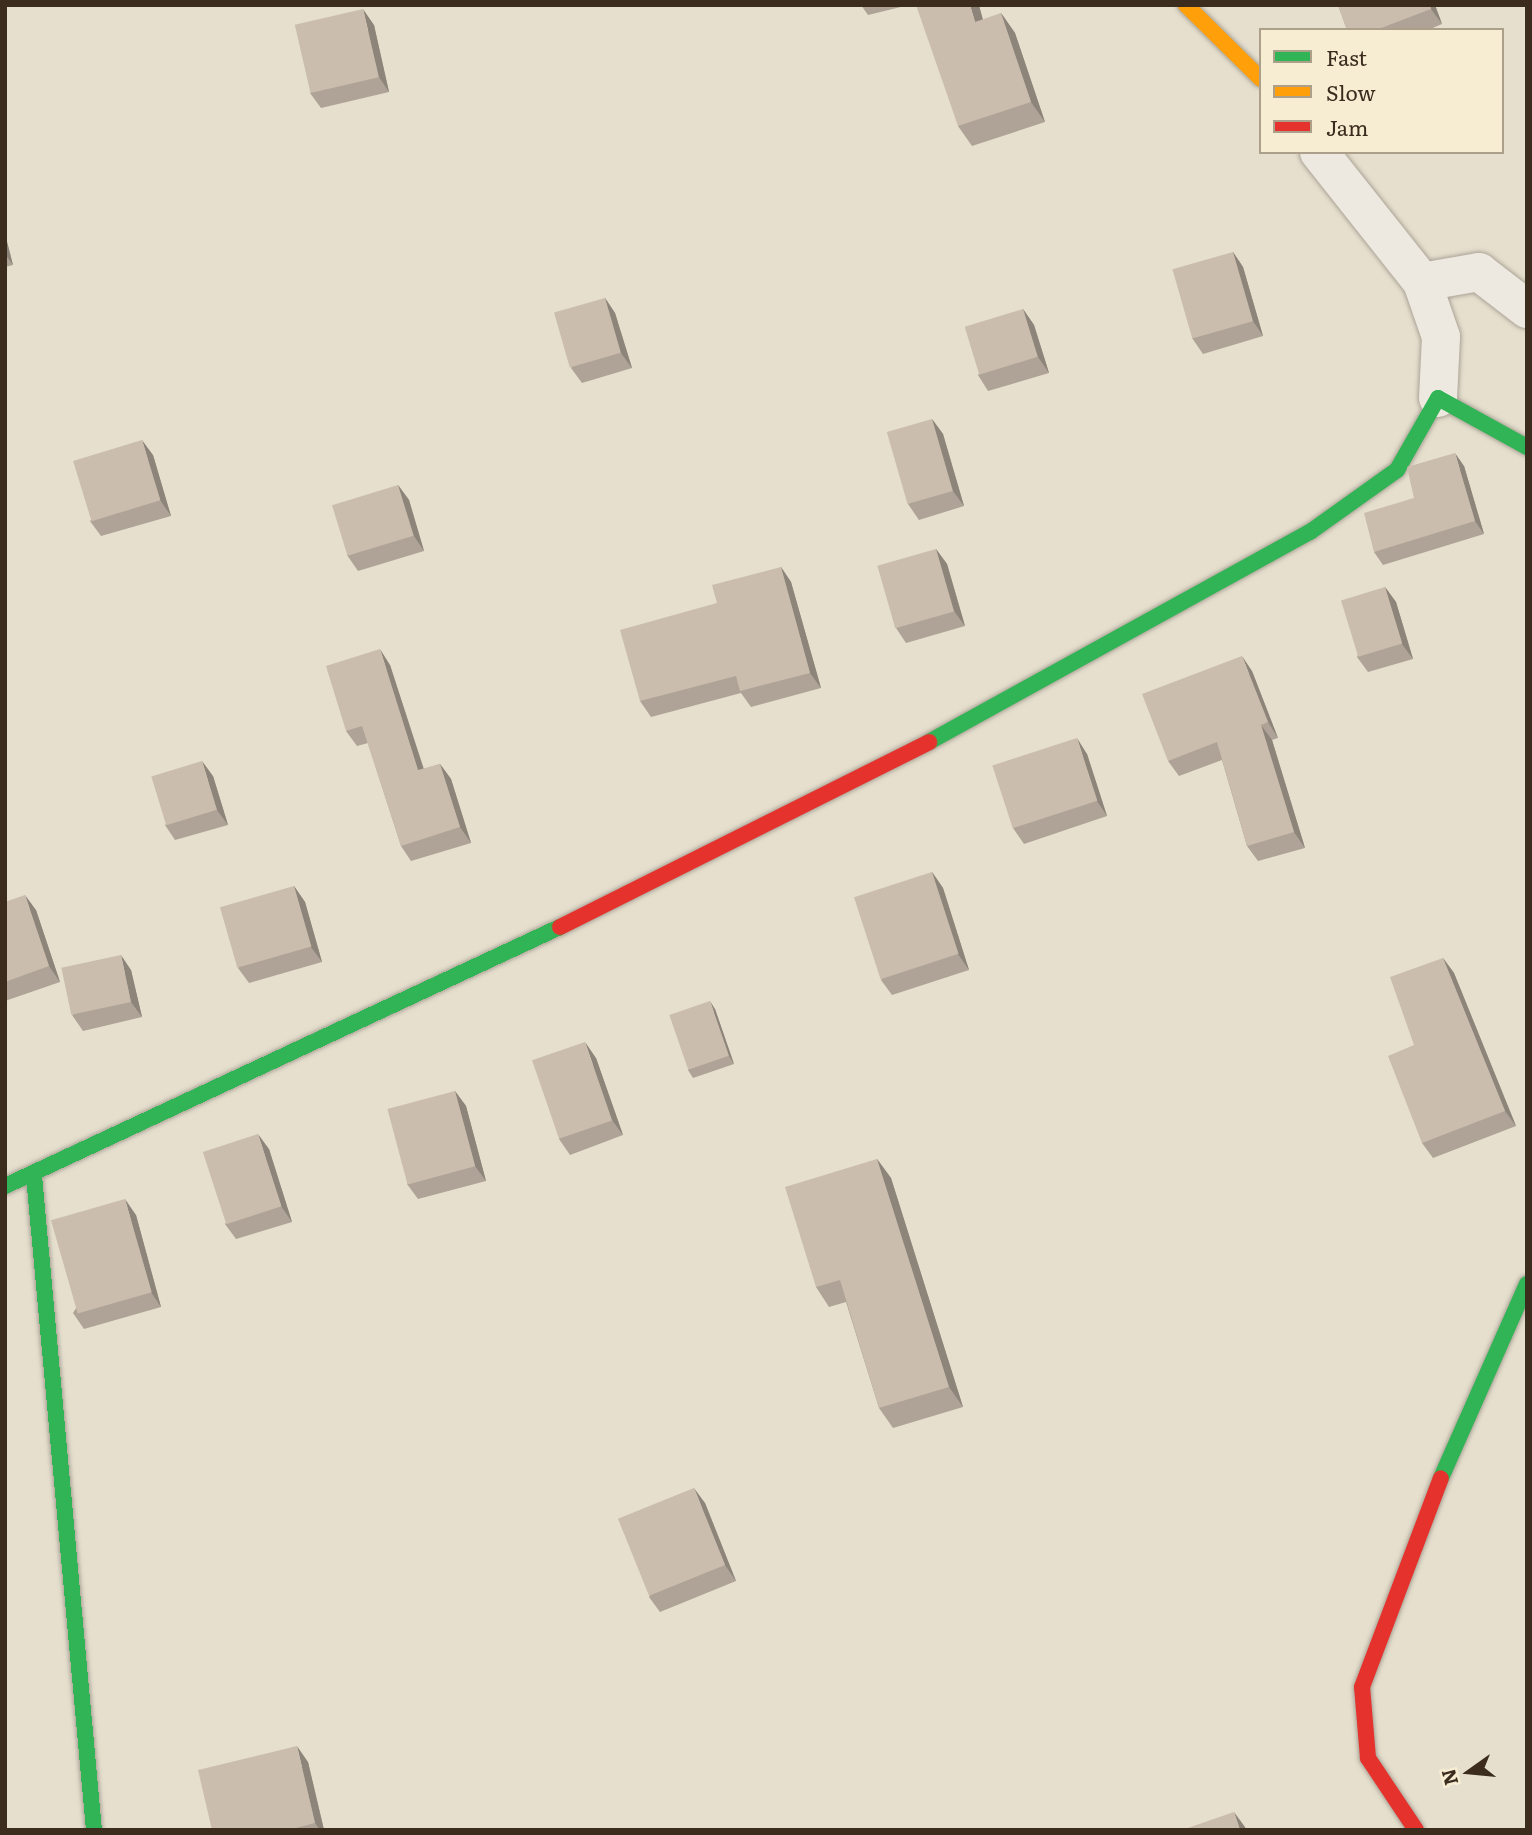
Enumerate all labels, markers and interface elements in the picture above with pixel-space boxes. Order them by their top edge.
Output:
legend [1259,28,1504,154]
text: Fast [1326,41,1367,72]
text: Slow [1326,76,1376,107]
text: Jam [1326,111,1368,142]
north arrow [1434,1737,1504,1807]
text: N [1433,1766,1464,1789]

